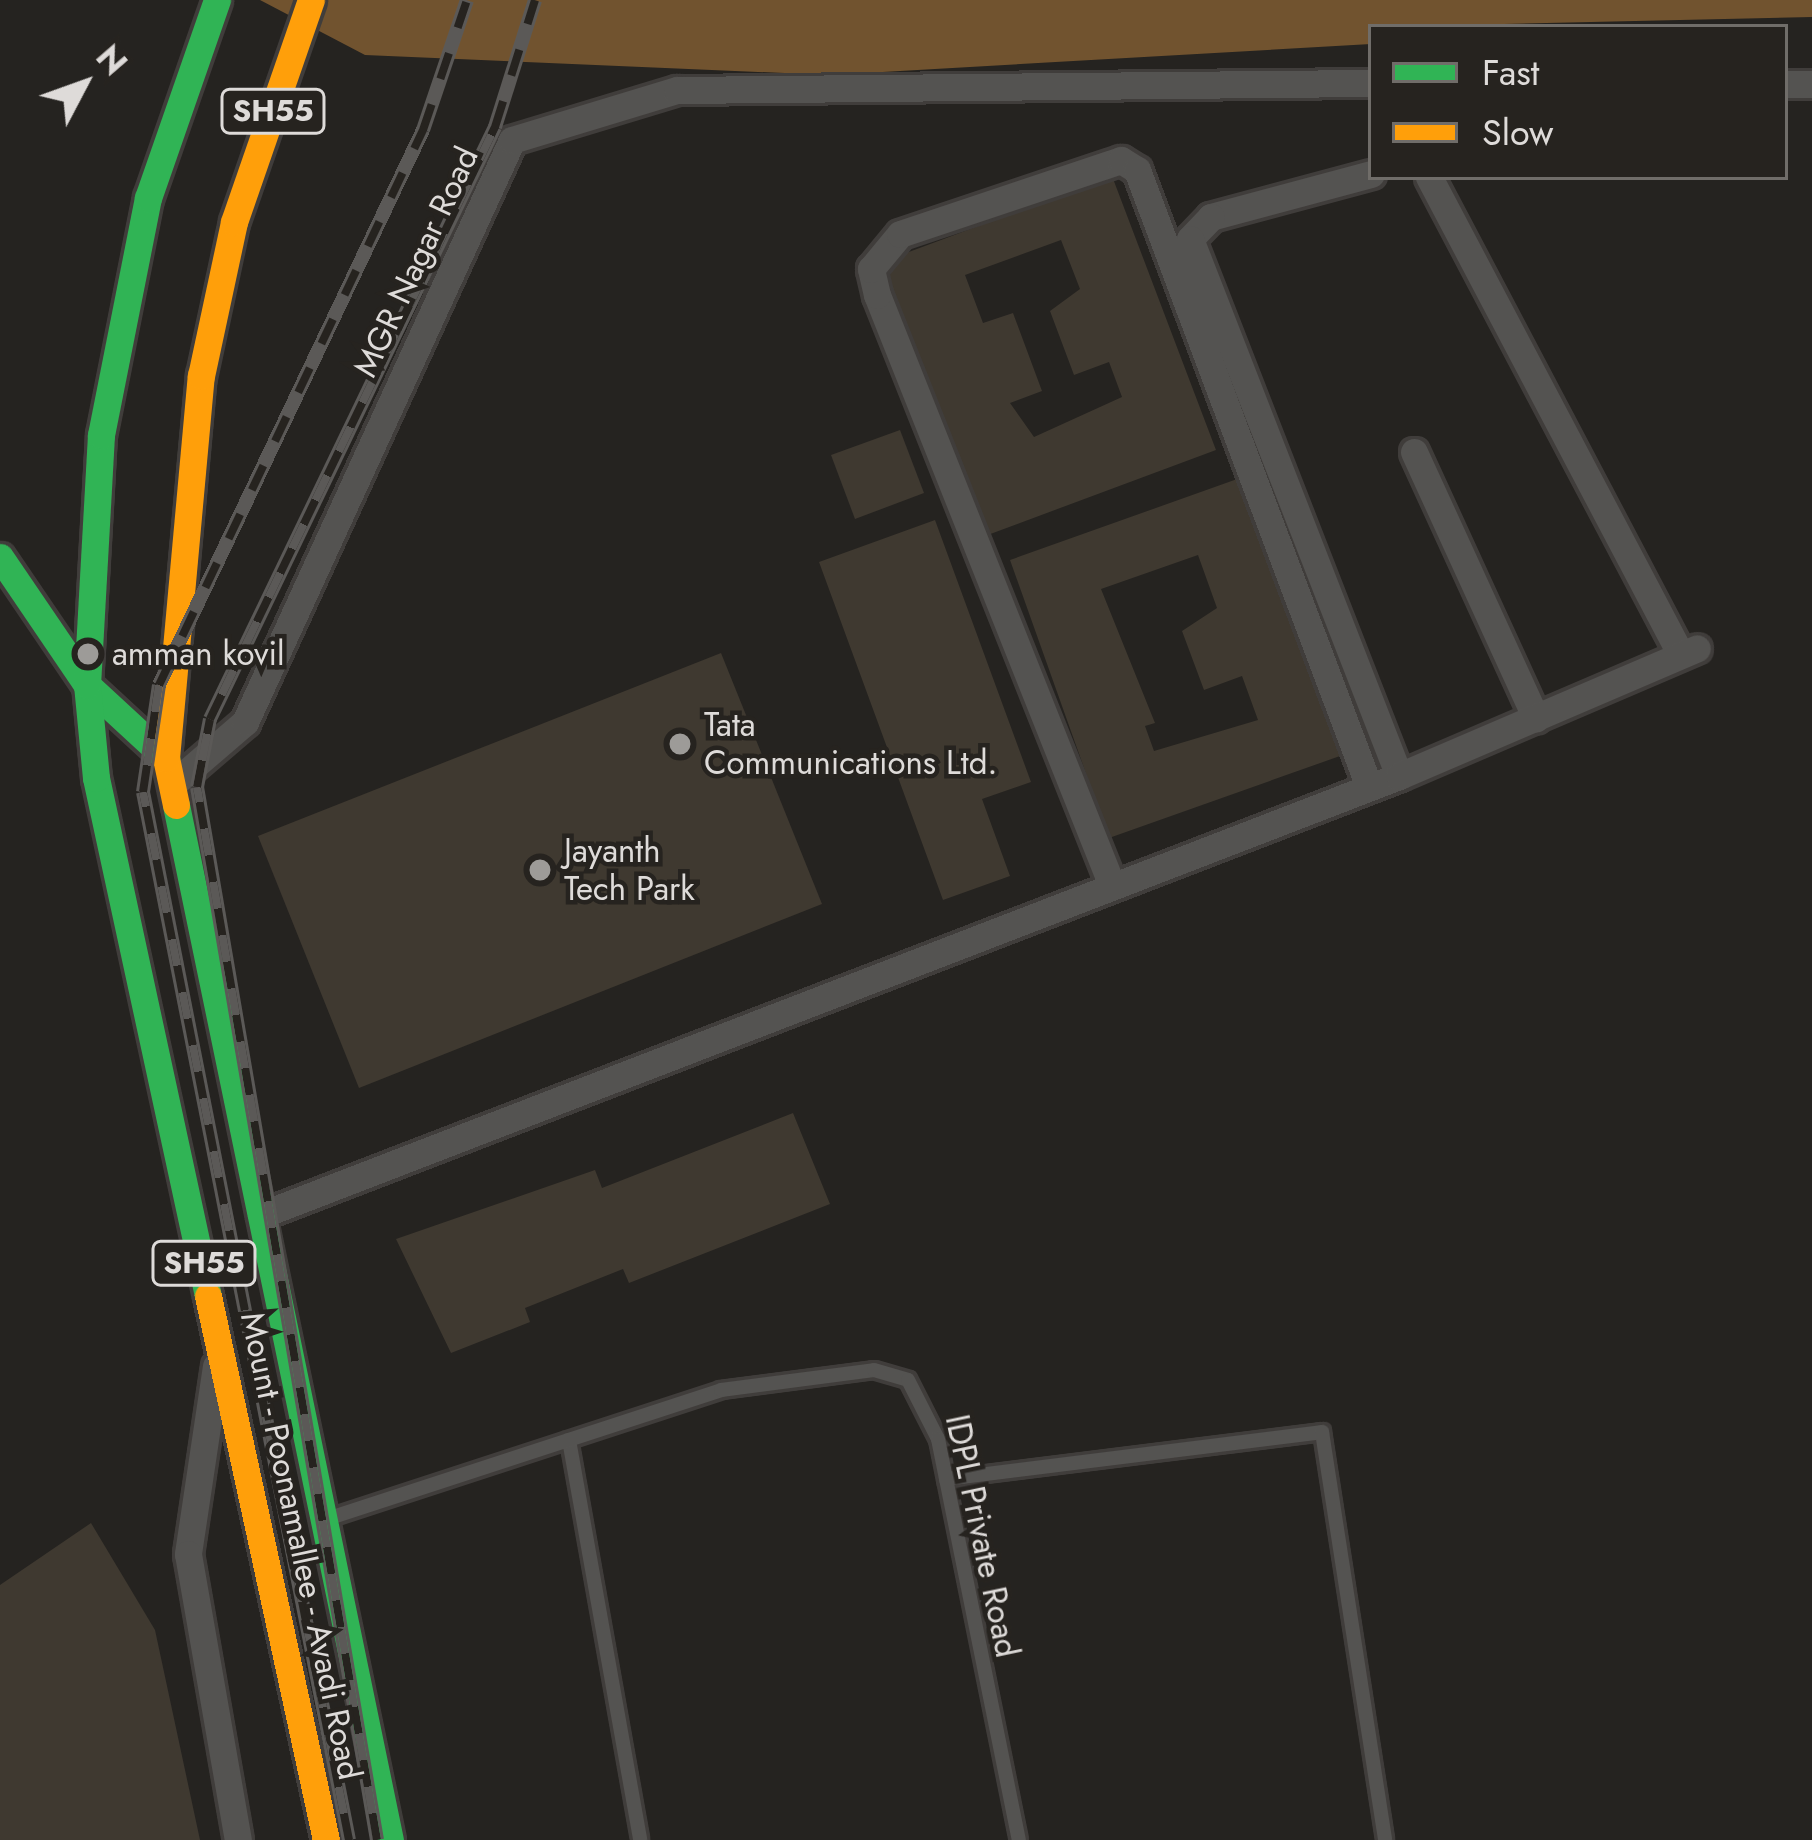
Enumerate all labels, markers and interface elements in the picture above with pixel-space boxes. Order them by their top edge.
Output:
north arrow [24,24,144,144]
legend [1368,24,1788,180]
text: N [85,35,138,85]
text: Fast [1482,46,1539,98]
road number: SH55 [219,87,327,135]
text: Slow [1482,106,1554,158]
street label: MGR Nagar Road [345,141,487,383]
place label: amman kovil [112,634,285,674]
marker: amman kovil [75,641,101,667]
place label: Tata Communications Ltd. [704,705,998,783]
marker: Tata Communications Ltd. [667,731,693,757]
place label: Jayanth Tech Park [564,831,695,909]
marker: Jayanth Tech Park [527,857,553,883]
road number: SH55 [150,1239,258,1287]
street label: Mount - Poonamallee - Avadi Road [232,1309,370,1783]
street label: IDPL Private Road [937,1411,1027,1661]

